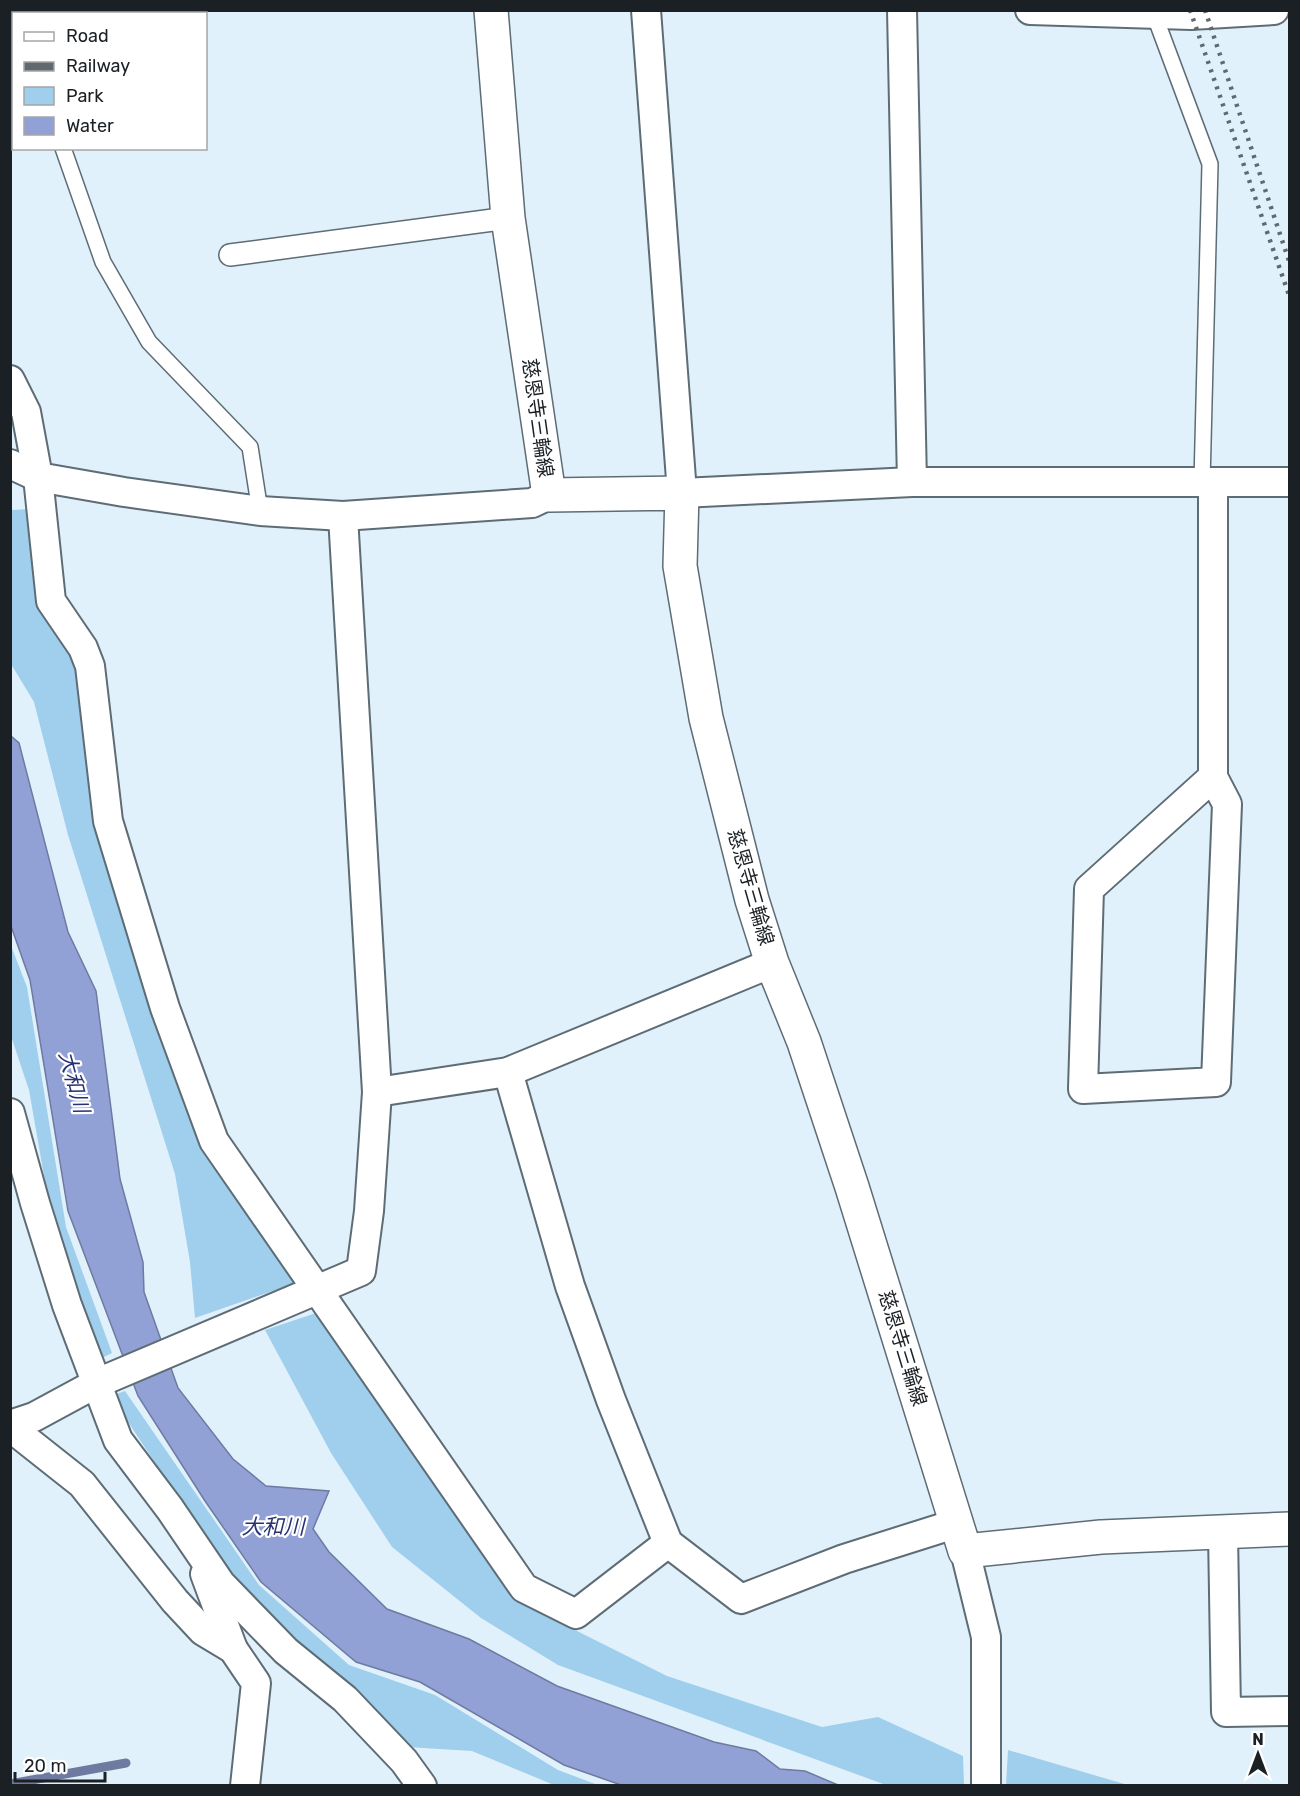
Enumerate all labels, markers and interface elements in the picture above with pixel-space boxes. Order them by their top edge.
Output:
legend [12,12,207,150]
text: Road [66,25,109,47]
text: Railway [66,55,130,77]
text: Park [66,85,104,107]
text: Water [66,115,114,137]
street label: 慈恩寺三輪線 [518,357,558,479]
street label: 慈恩寺三輪線 [723,826,779,948]
water label: 大和川 [54,1048,95,1117]
street label: 慈恩寺三輪線 [874,1287,932,1409]
water label: 大和川 [242,1514,306,1539]
north arrow [1228,1724,1288,1784]
text: N [1252,1730,1264,1749]
scale bar [15,1745,105,1783]
text: 20 m [24,1755,66,1777]

